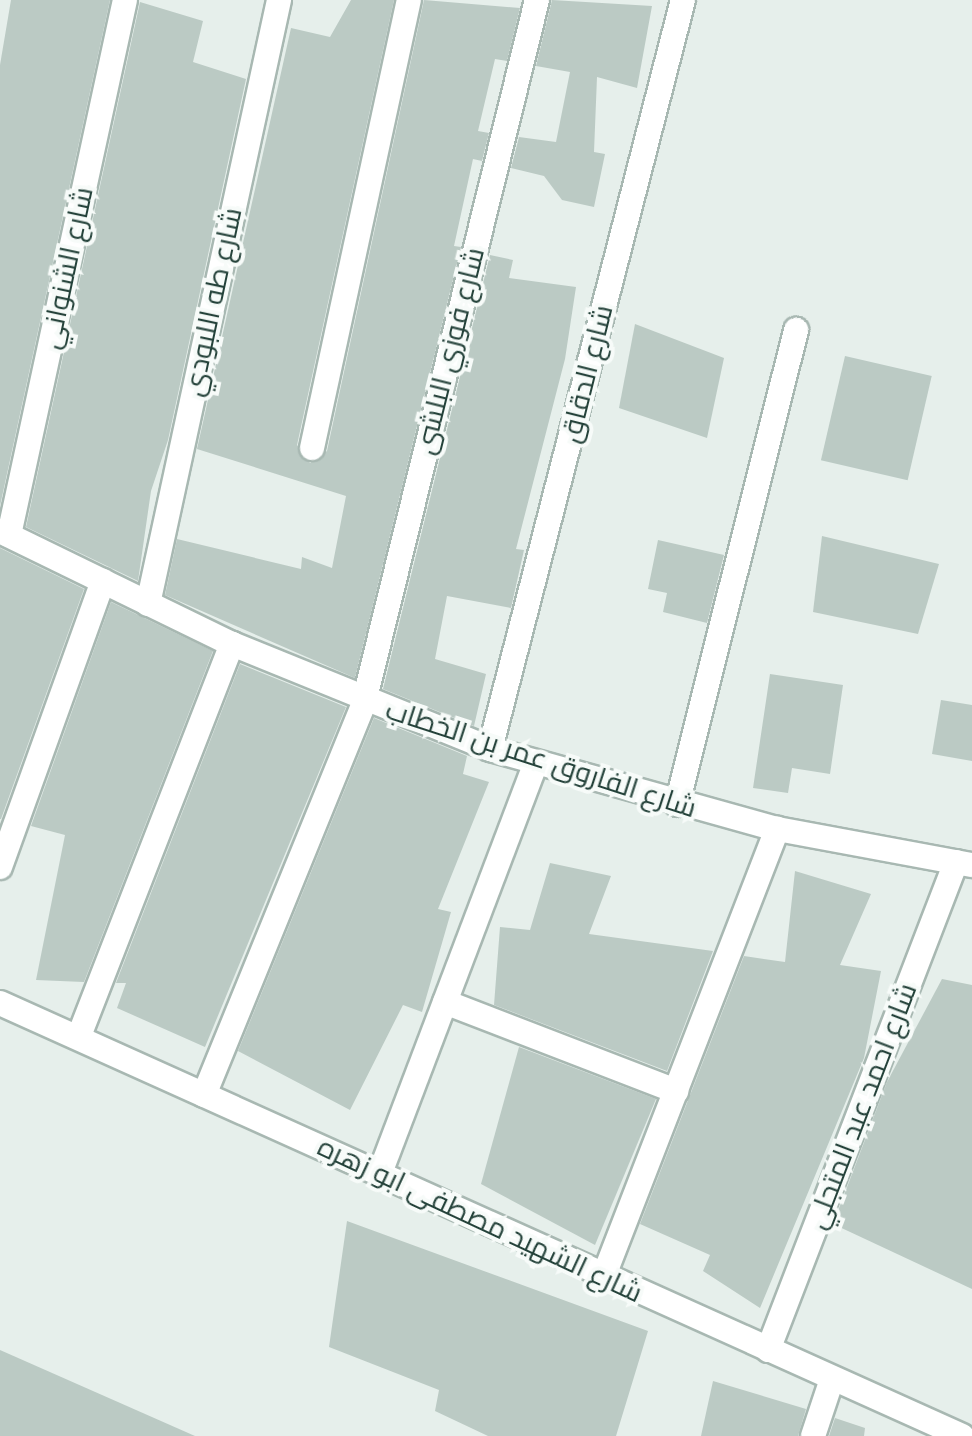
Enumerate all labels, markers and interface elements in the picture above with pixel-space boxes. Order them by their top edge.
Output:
street label: شارع الشنواني [33,184,101,352]
street label: شارع طه اللبودي [177,205,249,399]
street label: شارع فوزي البلشى [408,244,492,458]
street label: شارع الدقاق [554,302,620,446]
street label: شارع الفاروق عمر بن الخطاب [381,693,701,825]
street label: شارع احمد عبد المتجلي [800,978,924,1234]
street label: شارع الشهيد مصطفى ابو زهره [312,1130,648,1310]

